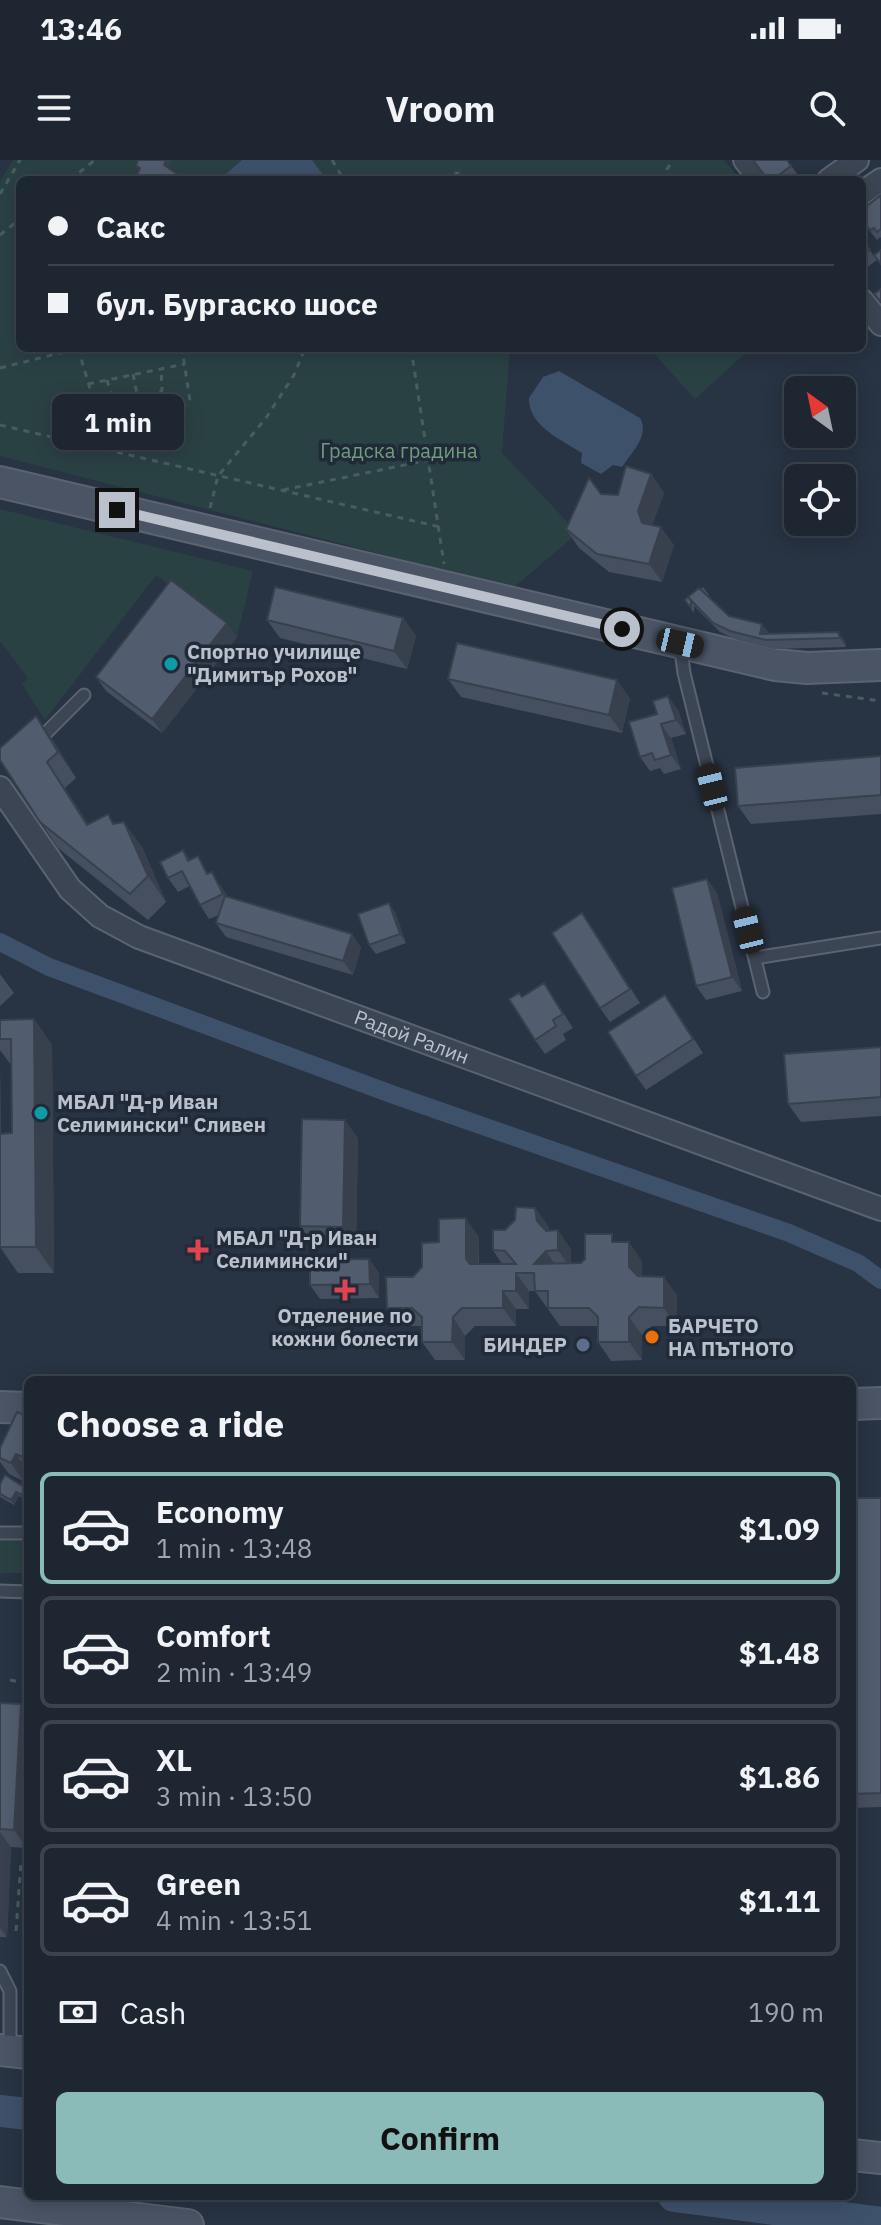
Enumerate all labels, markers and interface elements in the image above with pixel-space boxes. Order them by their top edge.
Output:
text: 13:46 [40,9,122,48]
text: Vroom [386,85,495,132]
icon: menu [32,86,76,130]
icon: search [805,86,849,130]
text: Сакс [96,207,165,246]
text: бул. Бургаско шосе [96,284,378,323]
north arrow [784,376,856,448]
map controls [784,376,856,536]
callout: 1 min [51,394,183,450]
text: 1 min [84,405,152,439]
park label: Градска градина [320,437,478,464]
button: locate [784,464,856,536]
route end [99,492,135,528]
route start [604,611,640,647]
car [654,626,706,660]
place label: Спортно училище "Димитър Рохов" [187,638,361,688]
marker: Спортно училище "Димитър Рохов" [162,655,180,673]
car [695,761,729,813]
car [731,904,765,956]
street label: Радой Ралин [351,1003,473,1070]
place label: МБАЛ "Д-р Иван Селимински" Сливен [57,1088,266,1138]
marker: МБАЛ "Д-р Иван Селимински" Сливен [32,1104,50,1122]
place label: МБАЛ "Д-р Иван Селимински" [216,1224,377,1274]
marker: МБАЛ "Д-р Иван Селимински" [187,1239,209,1261]
marker: Отделение по кожни болести [334,1279,356,1301]
place label: Отделение по кожни болести [271,1302,419,1352]
place label: БАРЧЕТО НА ПЪТНОТО [668,1312,794,1362]
marker: БАРЧЕТО НА ПЪТНОТО [643,1328,661,1346]
place label: БИНДЕР [483,1331,567,1358]
marker: БИНДЕР [574,1336,592,1354]
text: Choose a ride [56,1400,284,1447]
icon: car [60,1492,132,1564]
text: Economy [156,1492,284,1531]
text: $1.09 [739,1509,820,1548]
text: 1 min · 13:48 [156,1531,312,1565]
icon: car [60,1616,132,1688]
text: Comfort [156,1616,271,1655]
text: $1.48 [739,1633,820,1672]
text: 2 min · 13:49 [156,1655,312,1689]
icon: car [60,1740,132,1812]
text: XL [156,1740,192,1779]
text: $1.86 [739,1757,820,1796]
text: 3 min · 13:50 [156,1779,312,1813]
icon: car [60,1864,132,1936]
text: Green [156,1864,241,1903]
text: $1.11 [739,1881,820,1920]
text: 4 min · 13:51 [156,1903,312,1937]
icon: cash [56,1990,100,2034]
text: Cash [120,1993,186,2032]
text: 190 m [748,1995,824,2029]
button: Confirm [56,2092,824,2184]

